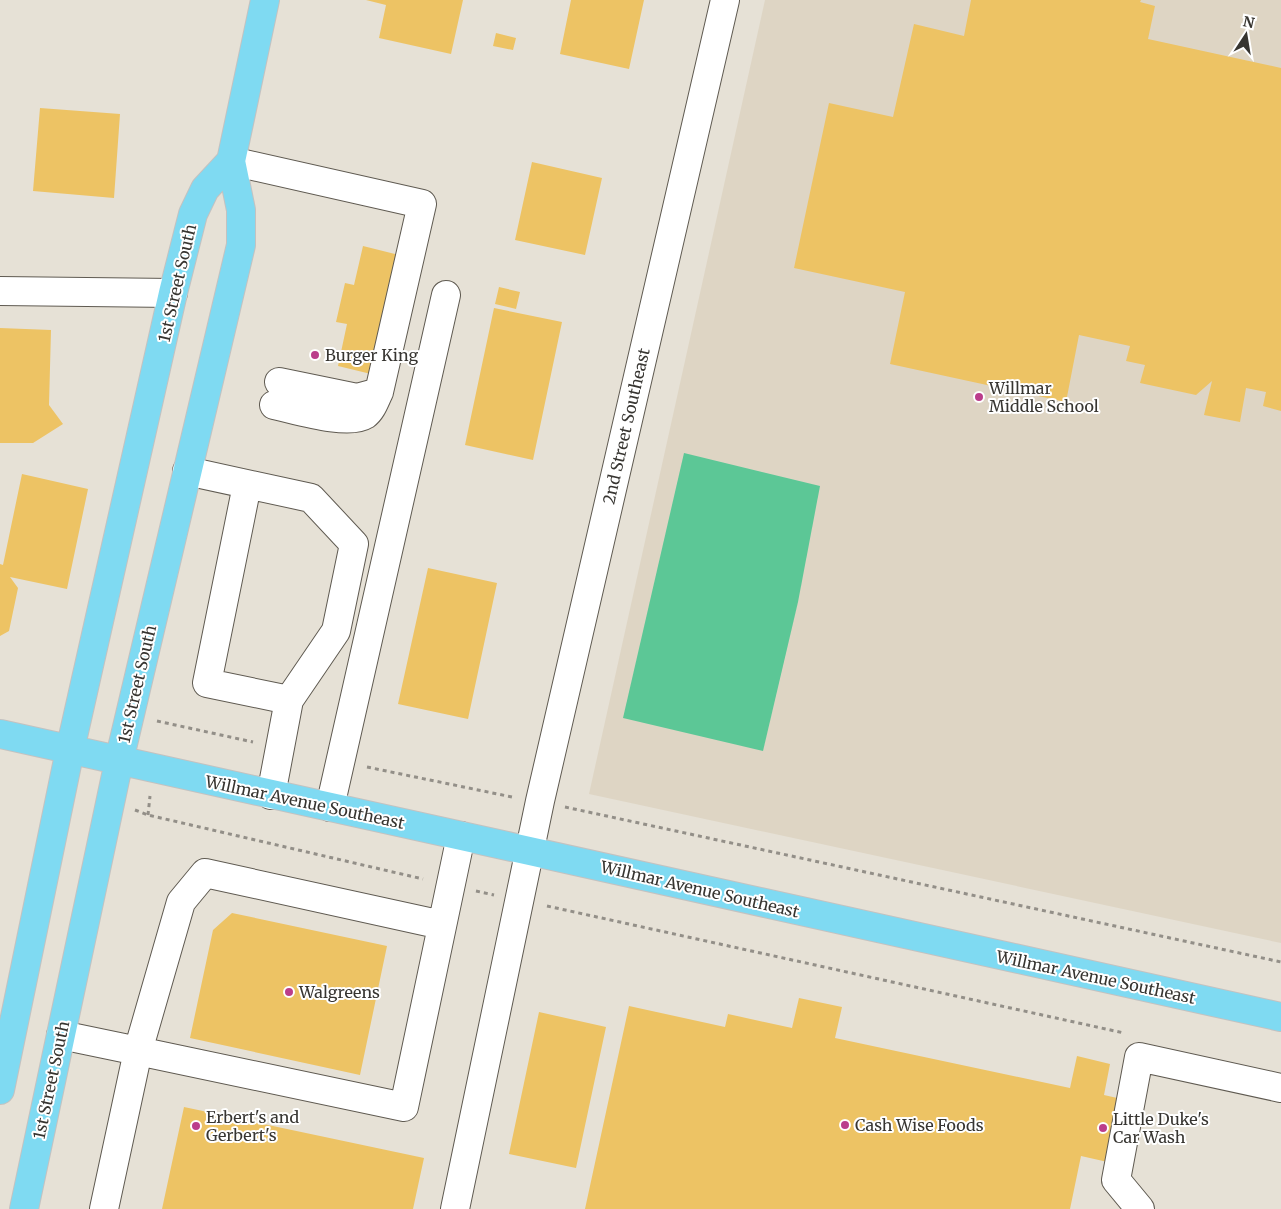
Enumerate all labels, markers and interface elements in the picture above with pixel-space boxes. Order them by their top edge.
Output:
north arrow [1221,10,1271,60]
text: N [1241,12,1256,32]
street label: 1st Street South [154,222,200,344]
place label: Burger King [325,345,418,365]
street label: 2nd Street Southeast [598,345,654,506]
marker: Burger King [309,349,321,361]
place label: Willmar Middle School [988,378,1099,416]
marker: Willmar Middle School [973,391,985,403]
street label: 1st Street South [114,623,160,745]
street label: Willmar Avenue Southeast [203,771,407,833]
street label: Willmar Avenue Southeast [598,856,802,922]
street label: Willmar Avenue Southeast [994,946,1198,1008]
place label: Walgreens [298,982,380,1002]
marker: Walgreens [283,986,295,998]
street label: 1st Street South [29,1019,73,1141]
place label: Erbert's and Gerbert's [206,1107,299,1145]
place label: Little Duke's Car Wash [1113,1109,1209,1147]
place label: Cash Wise Foods [855,1115,984,1135]
marker: Cash Wise Foods [839,1119,851,1131]
marker: Erbert's and Gerbert's [190,1120,202,1132]
marker: Little Duke's Car Wash [1097,1122,1109,1134]

